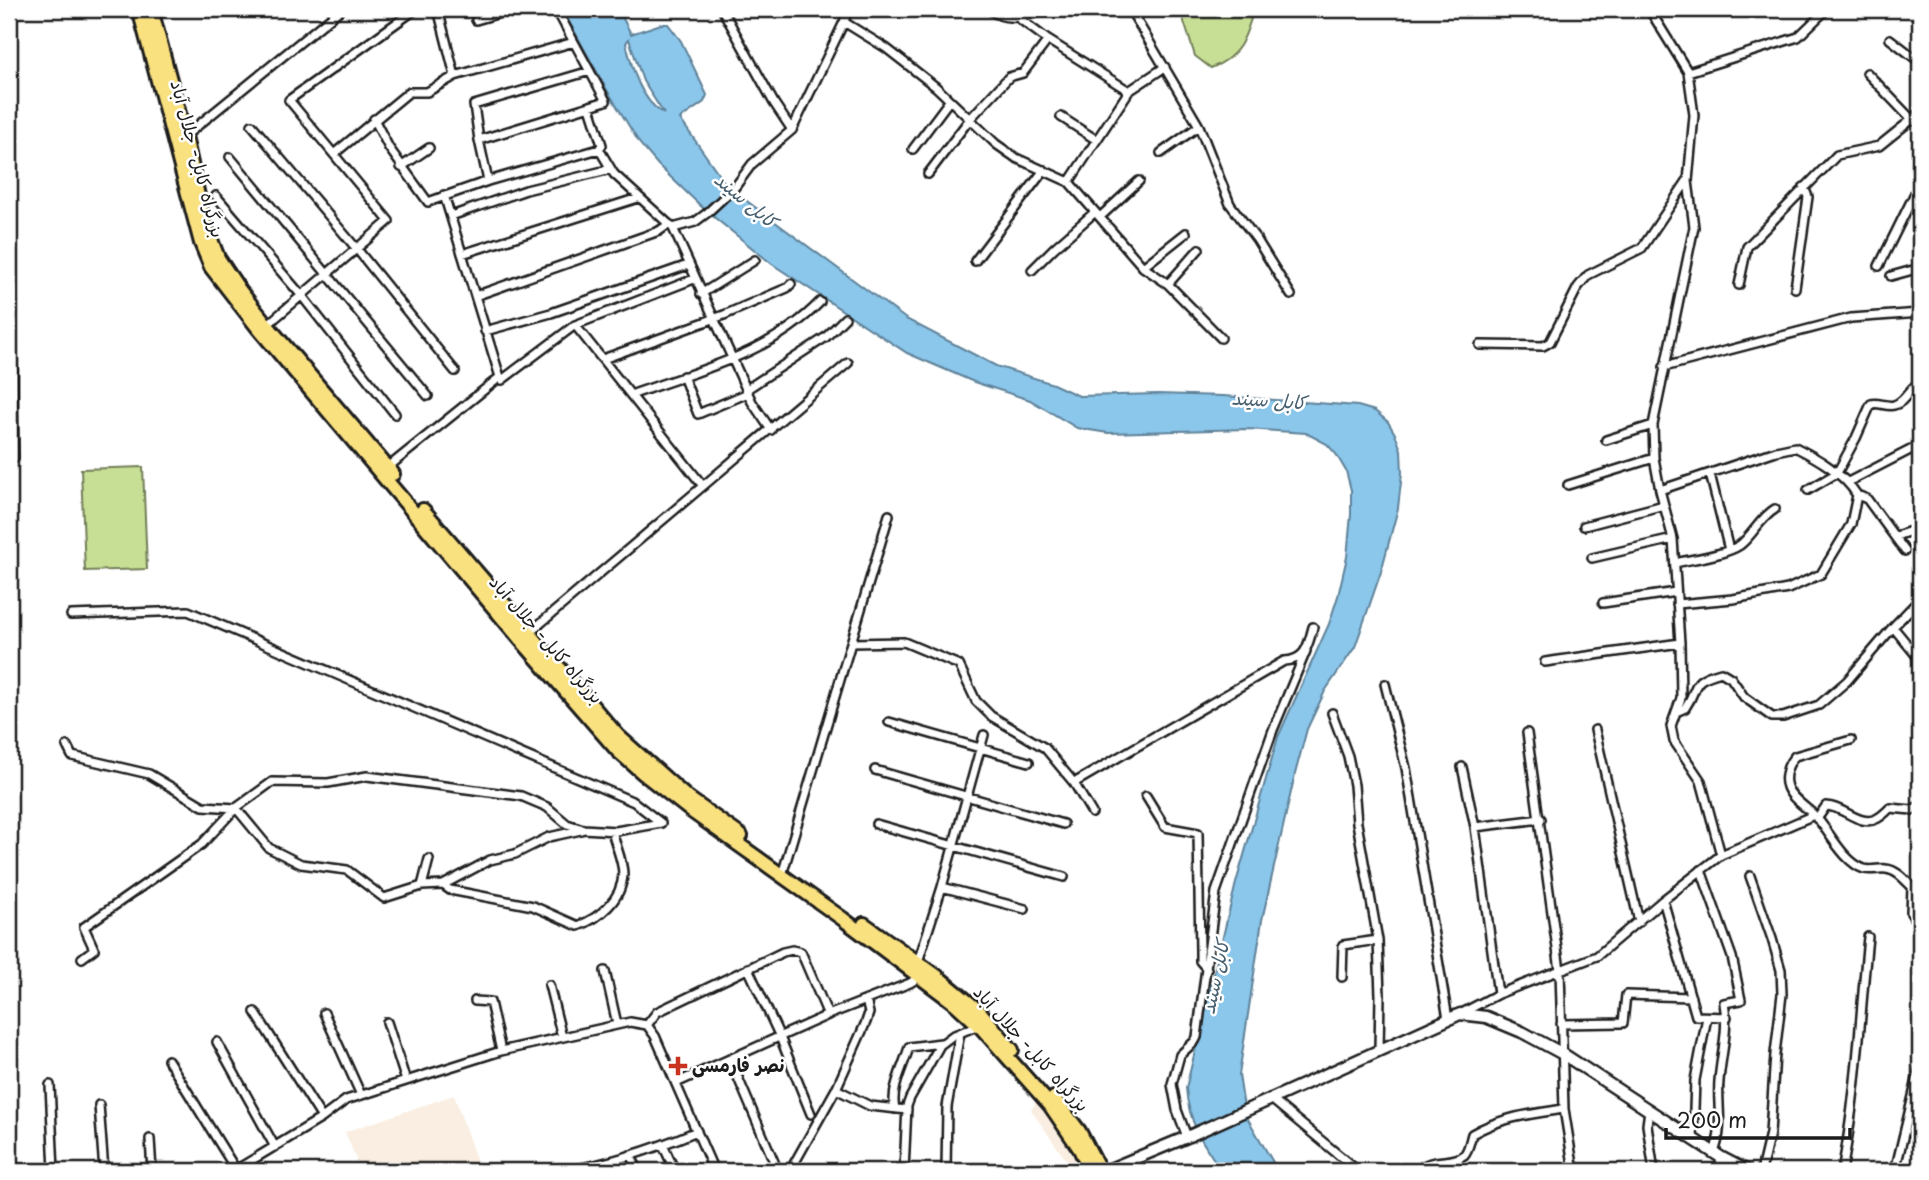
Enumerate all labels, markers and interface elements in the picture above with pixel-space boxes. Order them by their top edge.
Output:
street label: بزرگراه کابل- جلال آباد [164,77,232,240]
water label: کابل سيند [709,165,787,236]
water label: کابل سيند [1231,382,1311,416]
street label: بزرگراه کابل- جلال آباد [484,569,610,709]
water label: کابل سيند [1193,934,1236,1016]
street label: بزرگراه کابل- جلال آباد [968,979,1096,1117]
place label: نصر فارمسی [692,1051,785,1078]
marker: نصر فارمسی [670,1058,686,1074]
scale bar [1666,1096,1850,1140]
text: 200 m [1677,1103,1747,1135]

